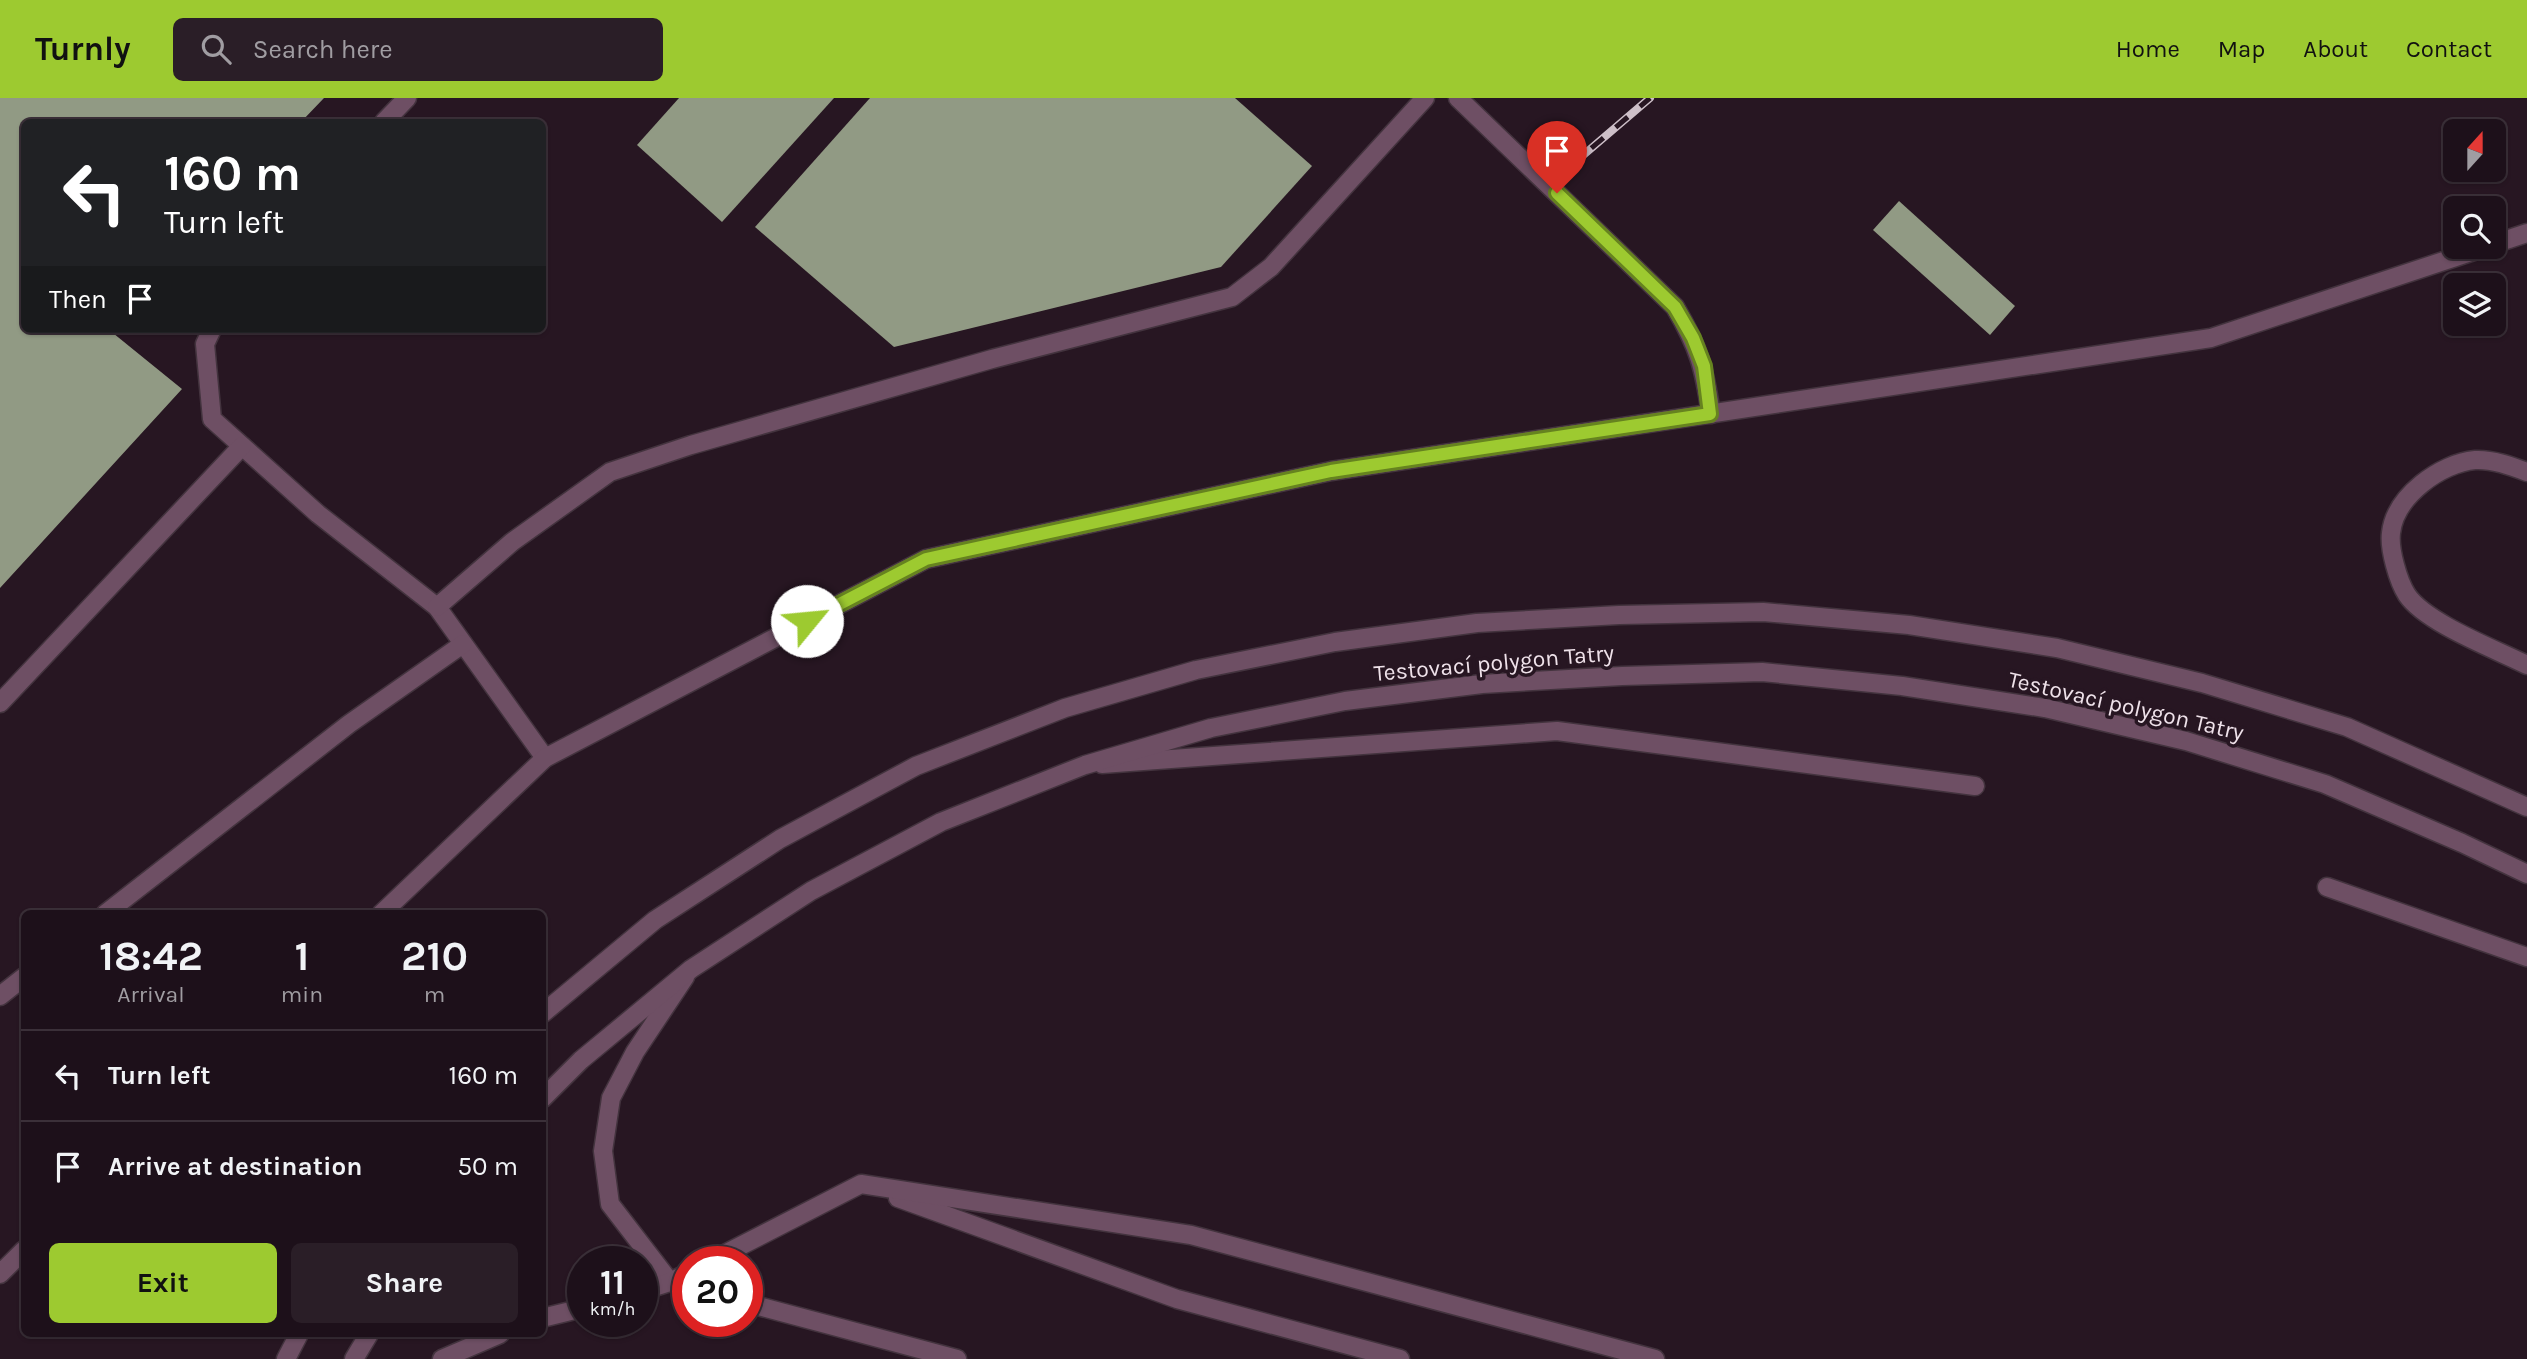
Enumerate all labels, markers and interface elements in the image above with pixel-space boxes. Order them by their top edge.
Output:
search box [173,18,663,81]
text: Turnly [35,30,131,68]
icon: search [197,30,235,68]
text: Search here [253,34,393,65]
text: Home [2116,35,2180,63]
text: Map [2218,35,2265,63]
text: About [2303,35,2368,63]
text: Contact [2406,35,2492,63]
north arrow [2443,119,2506,182]
map controls [2443,119,2506,336]
pin [1527,121,1587,193]
icon: arrive [1538,132,1576,170]
text: 160 m [164,145,301,202]
icon: left [49,147,140,238]
button: search [2443,196,2506,259]
text: Turn left [164,204,284,241]
button: layers [2443,273,2506,336]
icon: arrive [121,280,159,318]
text: Then [49,284,107,315]
position arrow [770,584,844,658]
street label: Testovací polygon Tatry [1373,639,1616,687]
street label: Testovací polygon Tatry [2006,666,2247,746]
text: 18:42 [99,931,203,981]
text: 1 [294,931,309,981]
text: 210 [401,931,468,981]
text: Arrival [117,981,185,1008]
text: min [281,981,323,1008]
text: m [424,981,445,1008]
icon: left [49,1057,87,1095]
text: Turn left [108,1060,210,1091]
text: 160 m [449,1060,518,1091]
icon: arrive [49,1148,87,1186]
text: Arrive at destination [108,1151,362,1182]
text: 50 m [457,1151,518,1182]
button: Exit [49,1243,277,1323]
button: Share [291,1243,518,1323]
speed limit sign: 20 [672,1246,763,1337]
text: 11 [600,1262,625,1303]
text: km/h [590,1298,635,1320]

